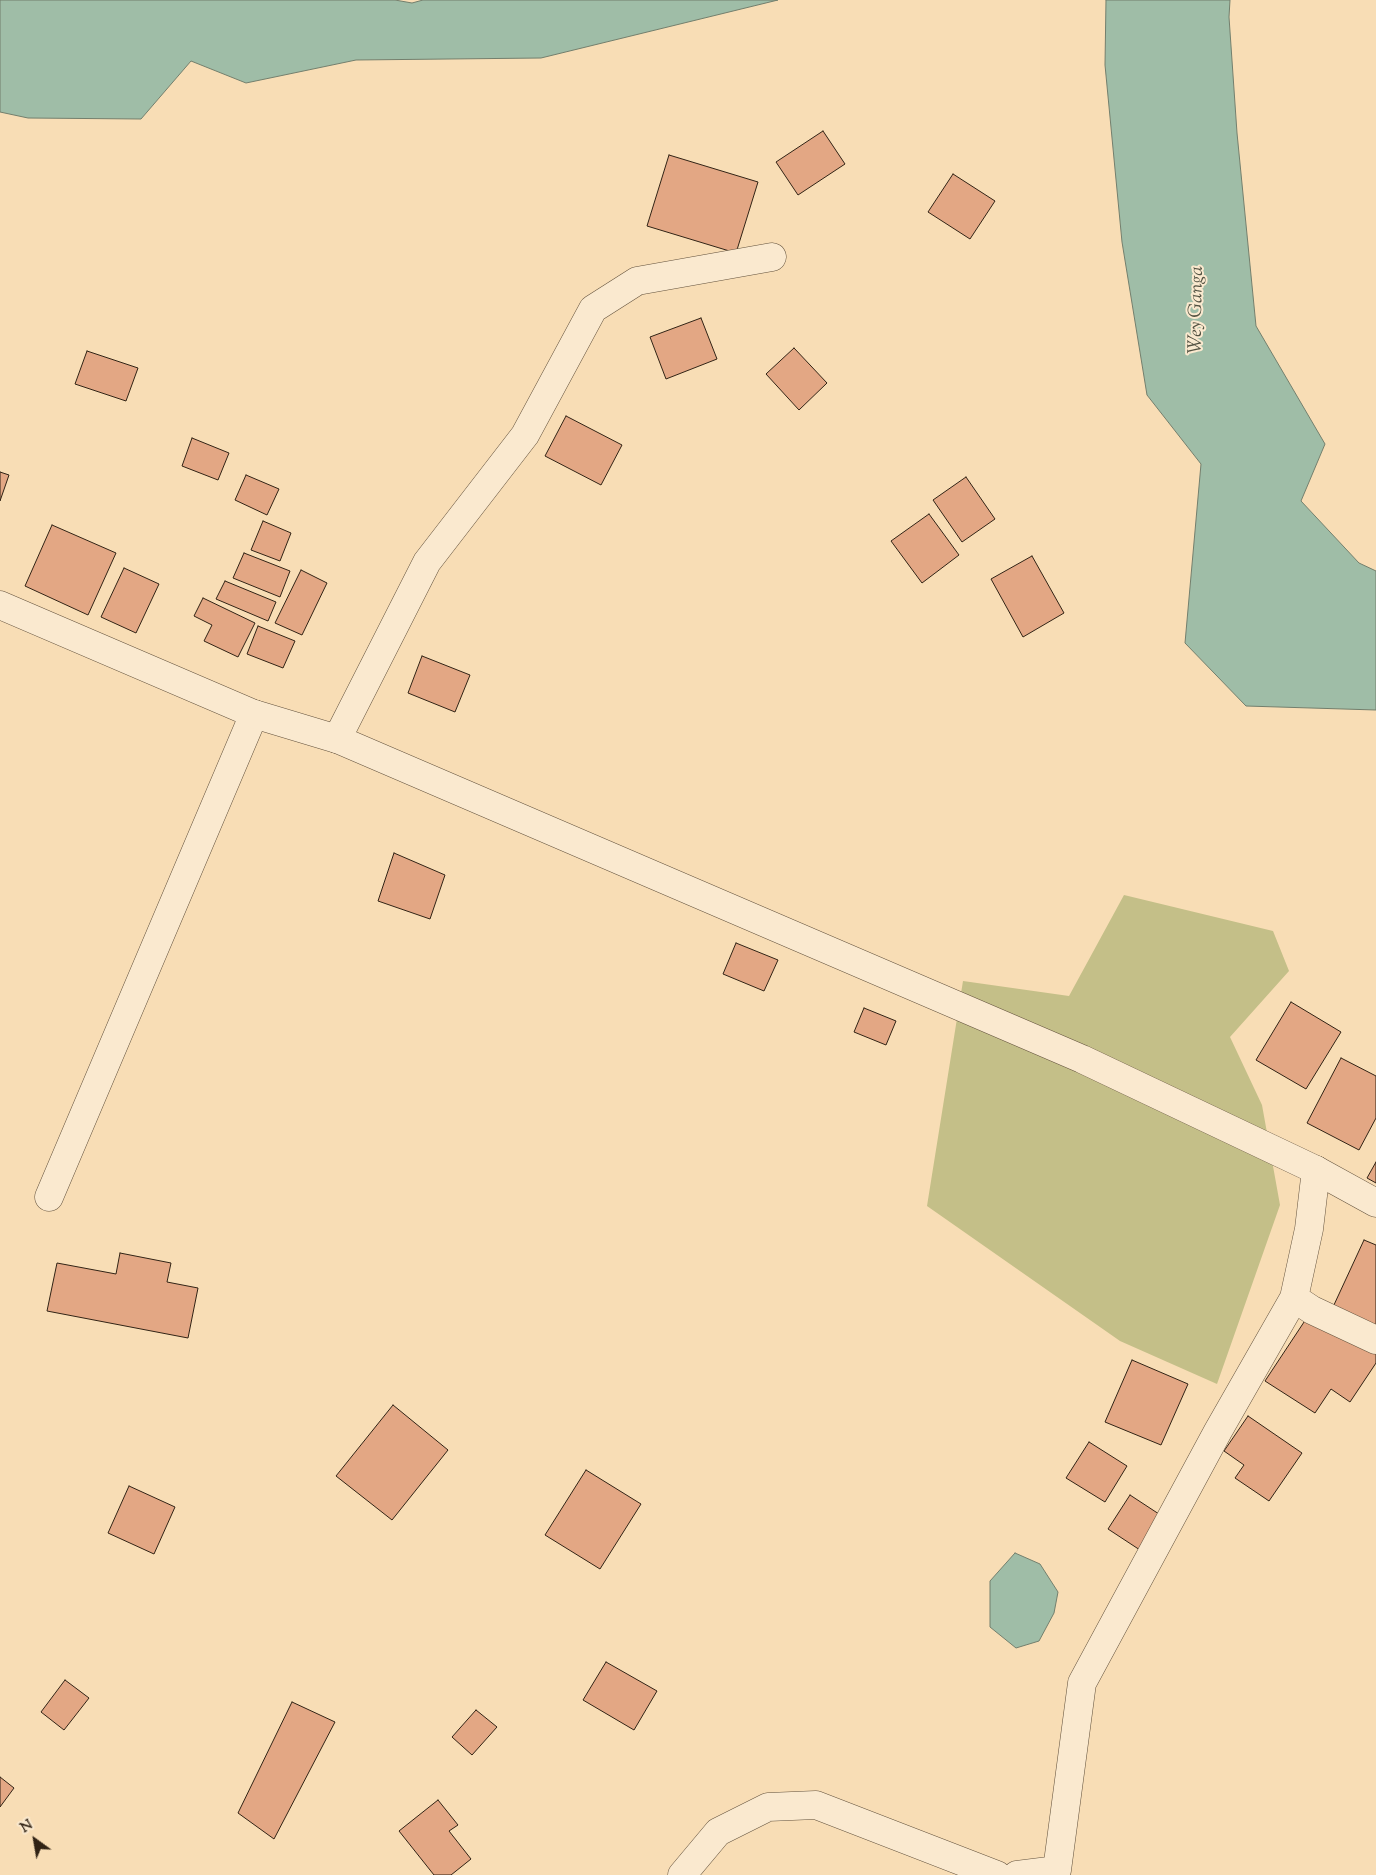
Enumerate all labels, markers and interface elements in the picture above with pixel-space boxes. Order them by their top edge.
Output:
water label: Wey Ganga [1186,266,1210,354]
north arrow [10,1815,60,1865]
text: N [17,1816,37,1839]

